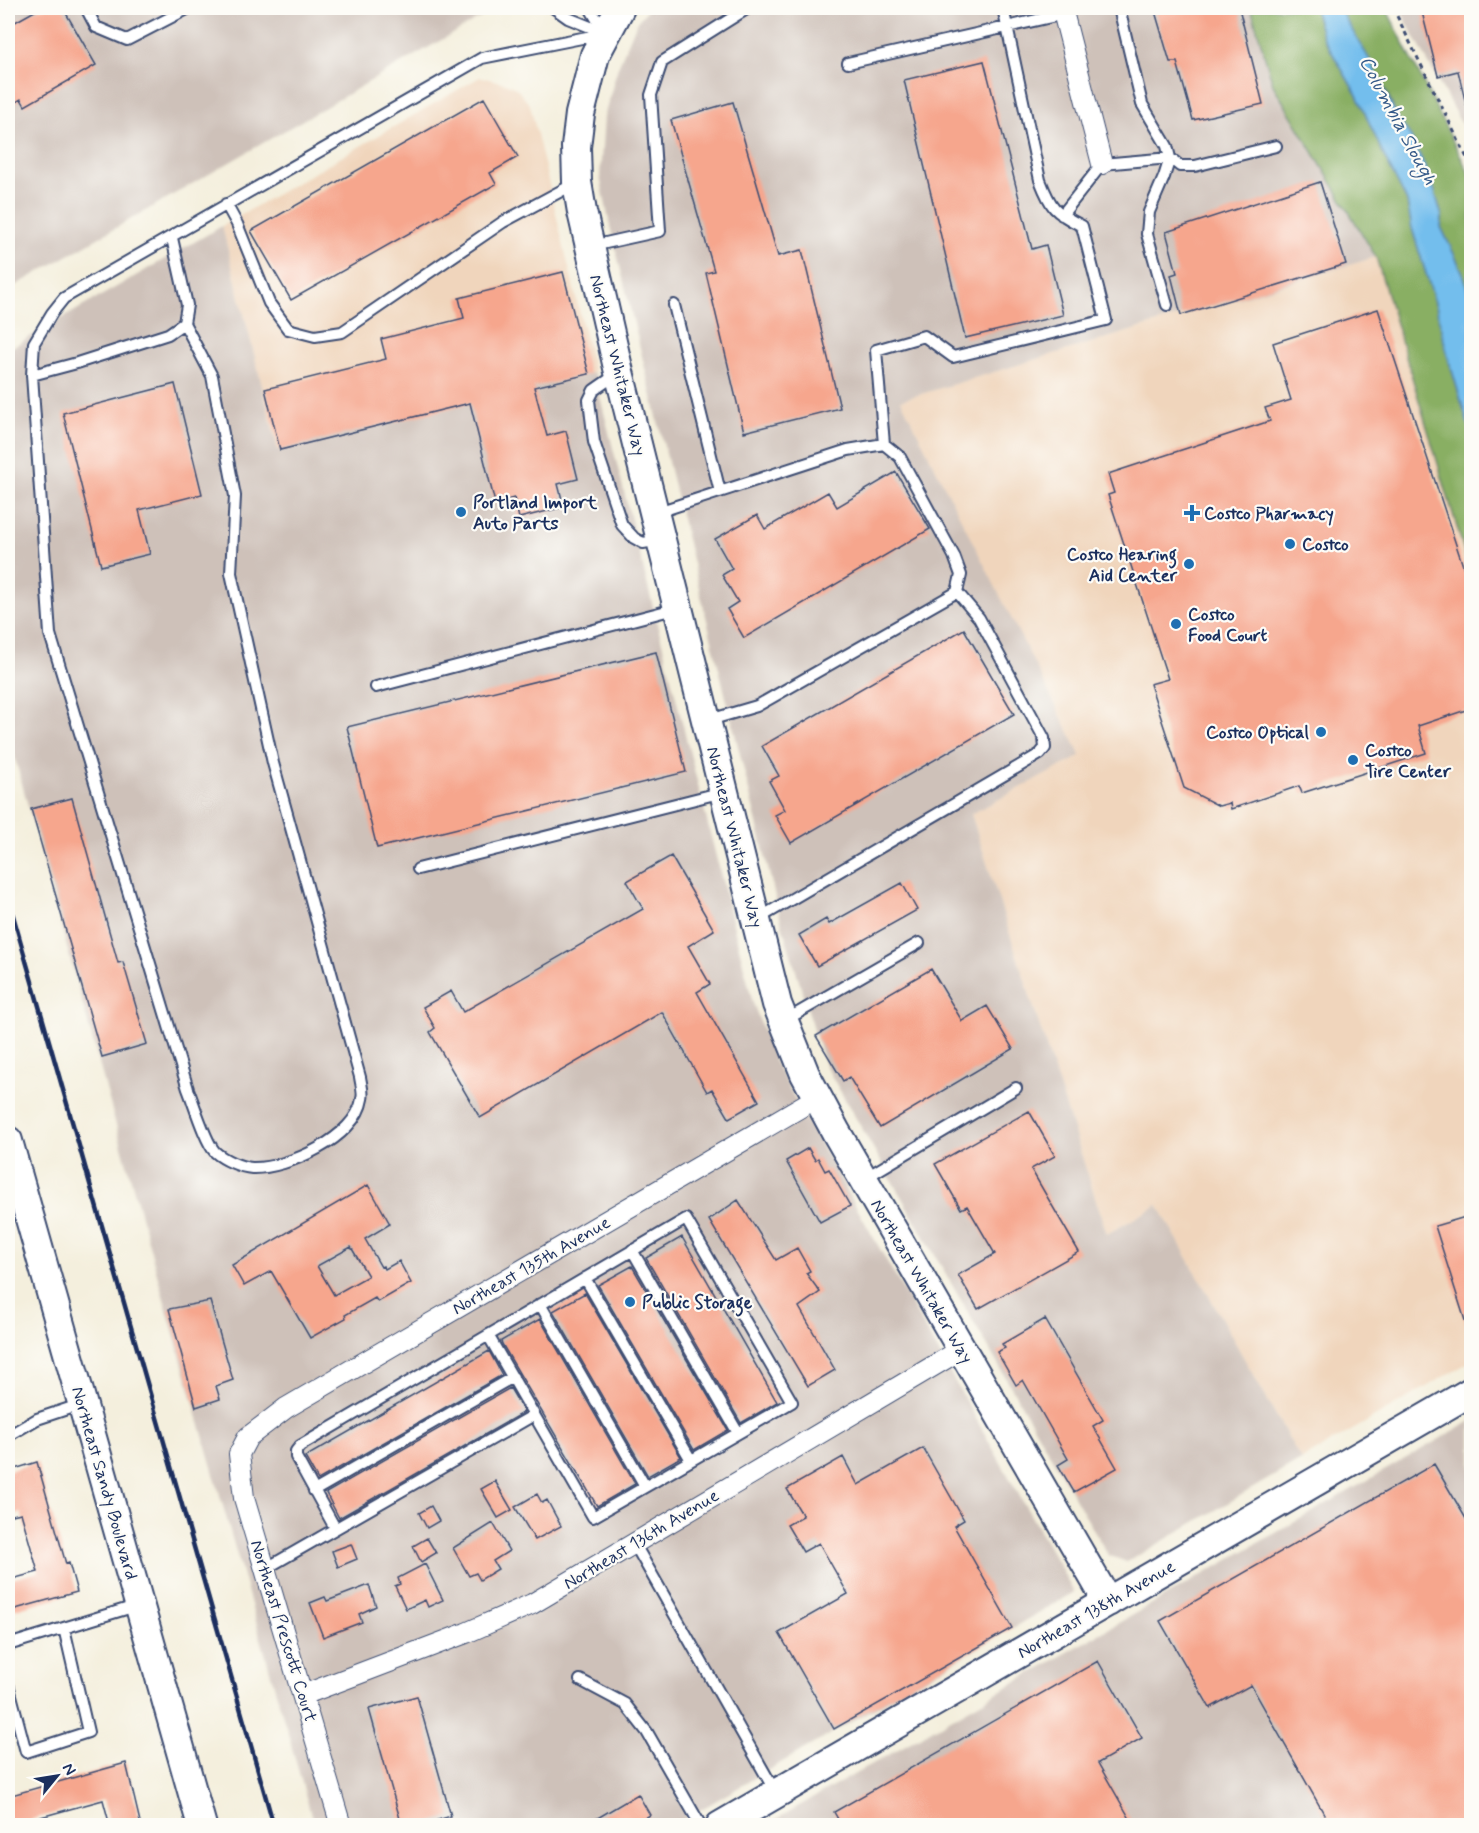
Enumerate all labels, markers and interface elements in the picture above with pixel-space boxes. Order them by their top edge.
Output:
water label: Columbia Slough [1350,51,1443,191]
street label: Northeast Whitaker Way [583,272,651,458]
place label: Portland Import Auto Parts [473,491,597,536]
place label: Costco Pharmacy [1204,502,1334,526]
marker: Portland Import Auto Parts [454,505,468,519]
marker: Costco Pharmacy [1185,506,1199,520]
place label: Costco [1302,533,1349,557]
marker: Costco [1283,537,1297,551]
place label: Costco Hearing Aid Center [1067,543,1178,588]
marker: Costco Hearing Aid Center [1182,557,1196,571]
place label: Costco Food Court [1188,603,1268,648]
marker: Costco Food Court [1169,617,1183,631]
place label: Costco Optical [1206,721,1310,745]
marker: Costco Optical [1314,725,1328,739]
place label: Costco Tire Center [1365,739,1452,784]
street label: Northeast Whitaker Way [700,744,768,930]
marker: Costco Tire Center [1346,753,1360,767]
street label: Northeast Whitaker Way [864,1195,978,1368]
street label: Northeast 135th Avenue [448,1211,615,1321]
place label: Public Storage [642,1291,753,1317]
marker: Public Storage [623,1295,637,1309]
street label: Northeast Sandy Boulevard [65,1384,143,1583]
street label: Northeast 136th Avenue [559,1484,724,1596]
street label: Northeast Prescott Court [244,1537,322,1725]
street label: Northeast 138th Avenue [1013,1555,1180,1665]
north arrow [27,1746,87,1806]
text: N [57,1759,80,1779]

